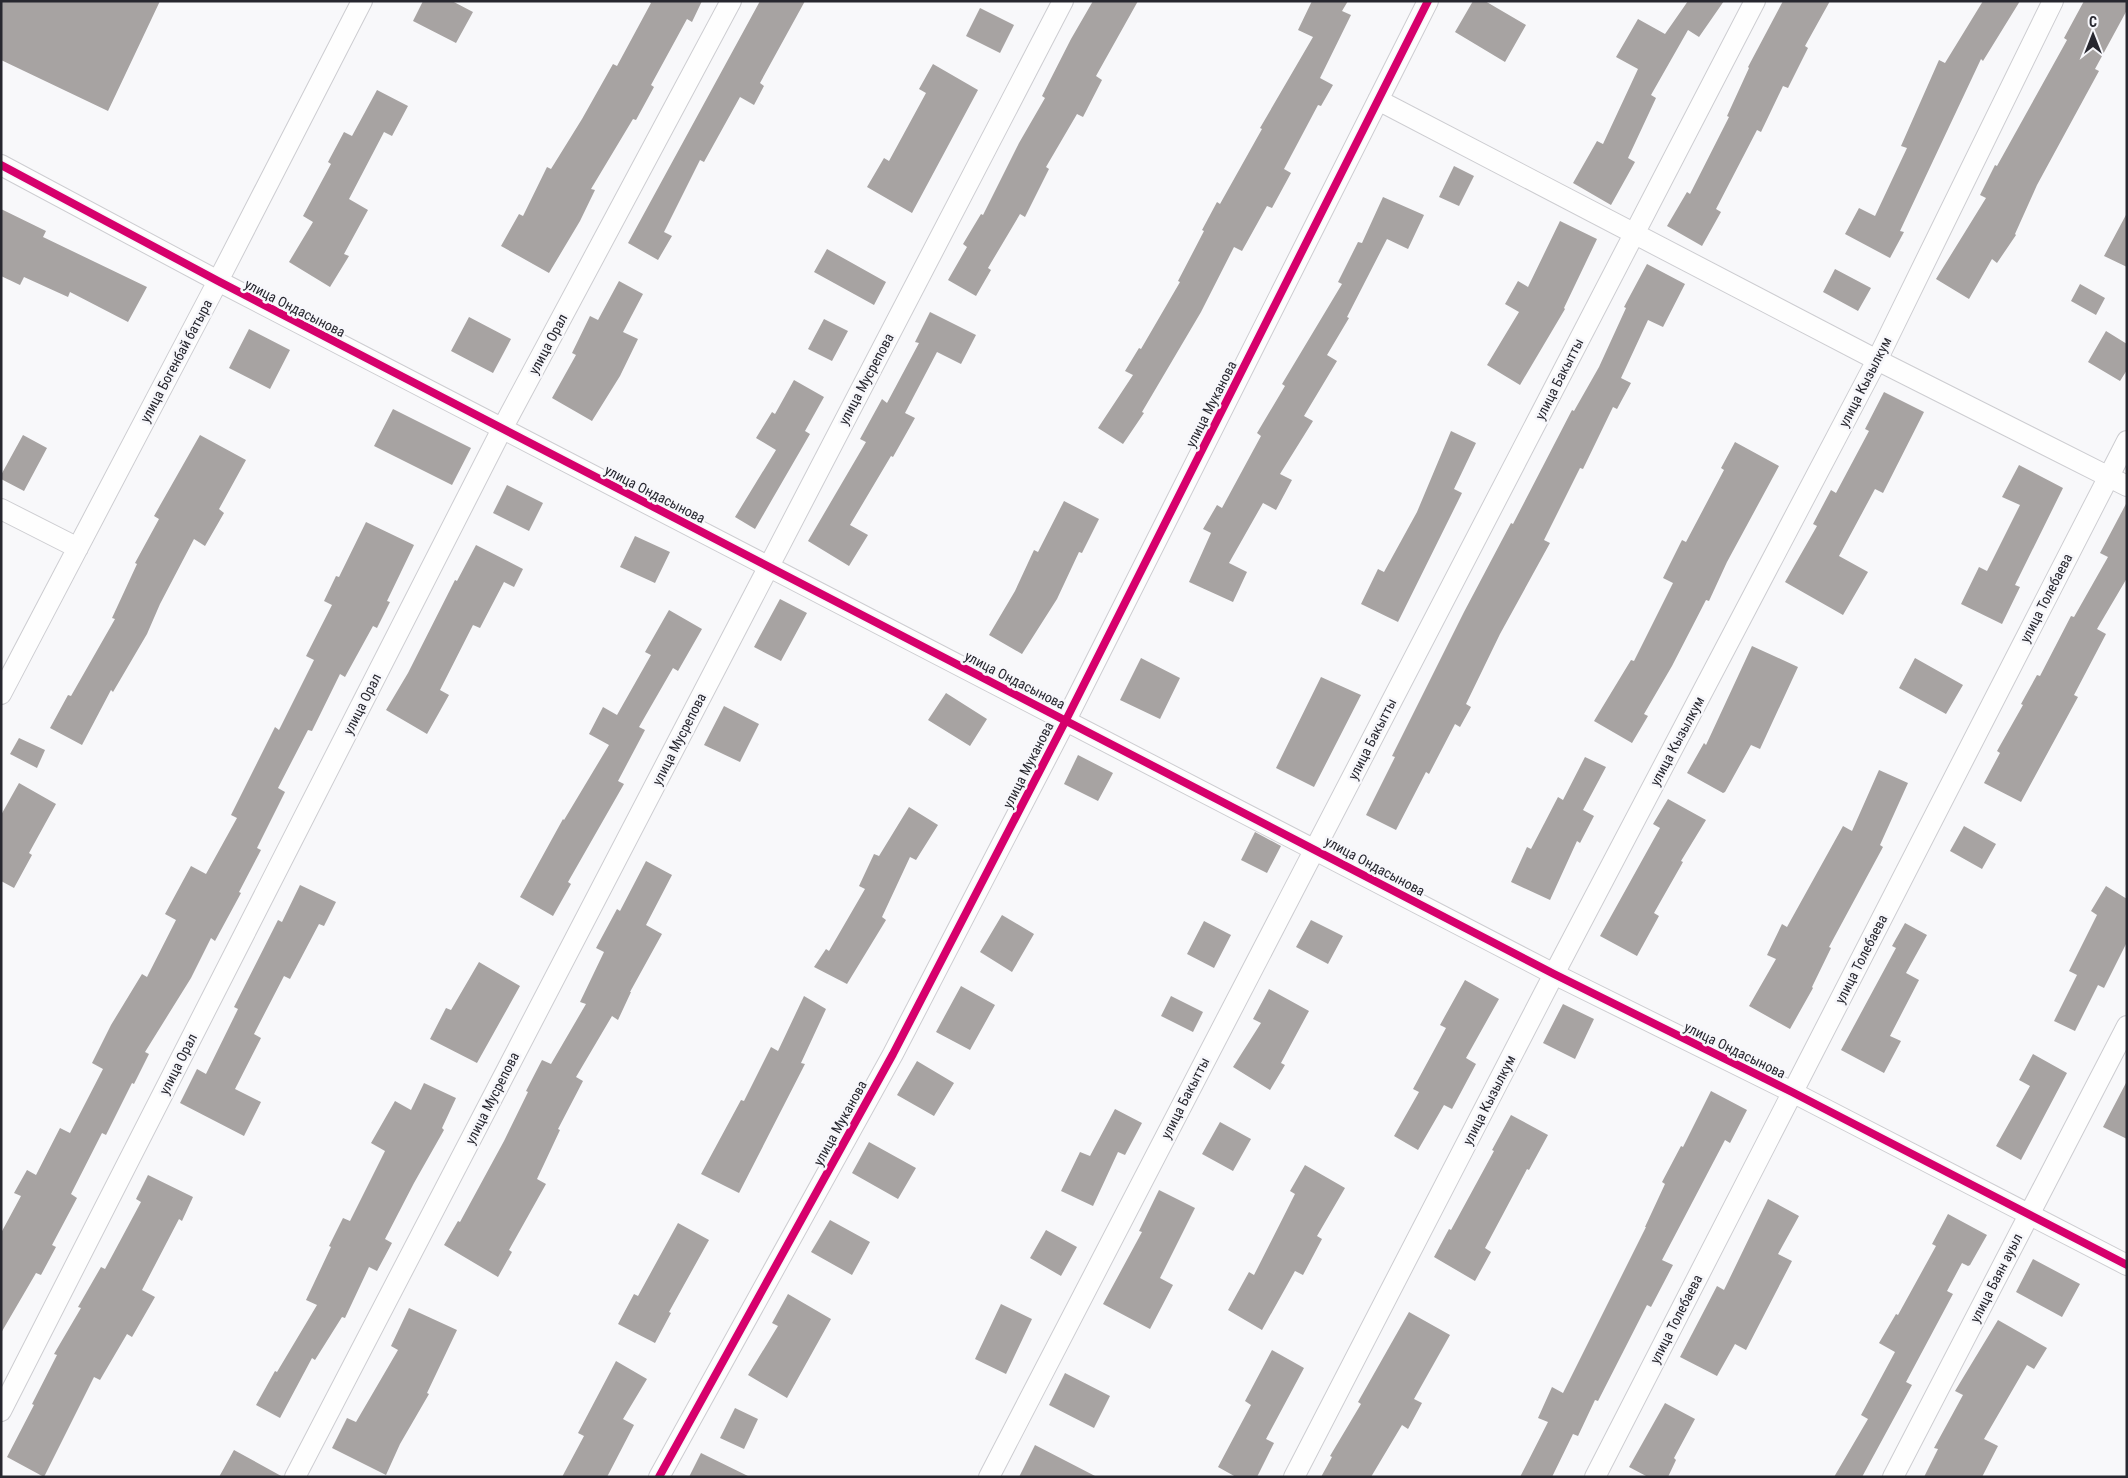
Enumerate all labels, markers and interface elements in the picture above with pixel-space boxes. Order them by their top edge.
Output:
north arrow [2068,10,2118,60]
text: С [2089,14,2097,30]
street label: улица Ондасынова [242,276,348,340]
street label: улица Богенбай батыра [137,297,215,425]
street label: улица Орал [525,311,571,377]
street label: улица Мусрепова [835,331,897,427]
street label: улица Кызылкум [1835,334,1895,430]
street label: улица Бакытты [1532,336,1586,422]
street label: улица Муканова [1182,358,1240,450]
street label: улица Ондасынова [602,462,708,526]
street label: улица Толебаева [2017,551,2075,645]
street label: улица Ондасынова [962,648,1068,712]
street label: улица Орал [340,671,384,737]
street label: улица Мусрепова [649,690,709,788]
street label: улица Кызылкум [1647,694,1707,788]
street label: улица Бакытты [1345,696,1399,782]
street label: улица Муканова [999,719,1057,811]
street label: улица Ондасынова [1322,833,1428,899]
street label: улица Толебаева [1832,912,1890,1006]
street label: улица Ондасынова [1682,1019,1788,1081]
street label: улица Орал [156,1031,200,1097]
street label: улица Мусрепова [462,1049,522,1147]
street label: улица Кызылкум [1459,1052,1519,1148]
street label: улица Бакытты [1158,1055,1212,1141]
street label: улица Муканова [810,1078,870,1168]
street label: улица Баян ауыл [1967,1231,2025,1325]
street label: улица Толебаева [1647,1272,1705,1366]

